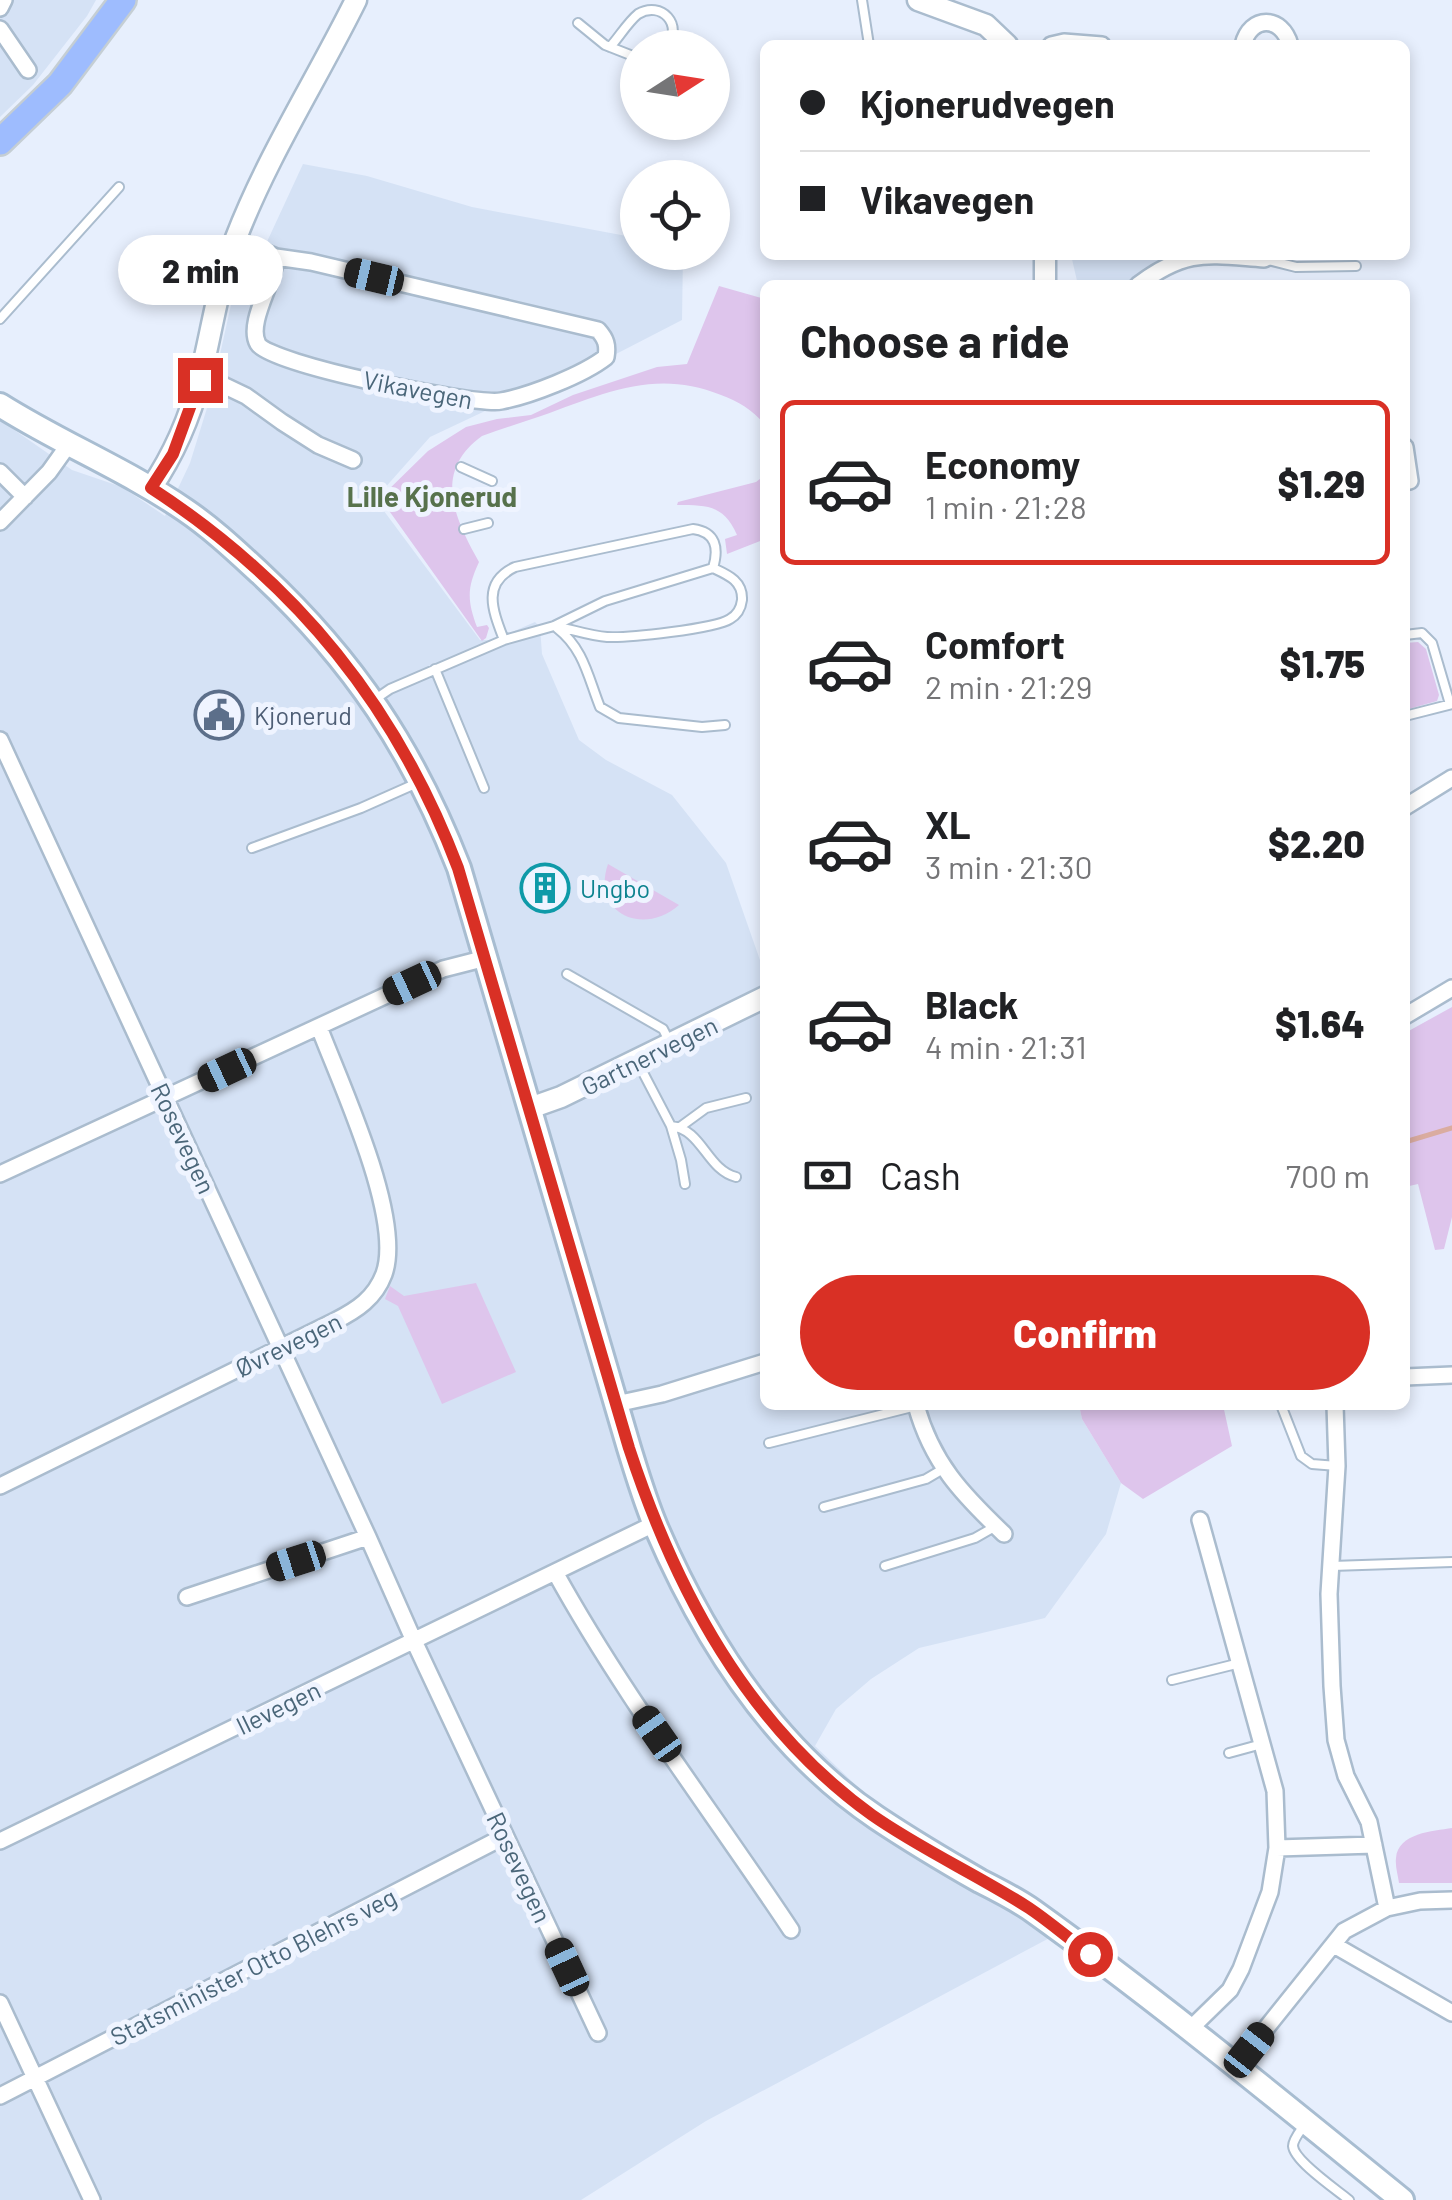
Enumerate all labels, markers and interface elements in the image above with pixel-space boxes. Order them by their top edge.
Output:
north arrow [620,30,730,140]
map controls [620,30,730,270]
text: Kjonerudvegen [860,80,1115,126]
button: locate [620,160,730,270]
text: Vikavegen [860,176,1034,222]
callout: 2 min [118,235,282,305]
text: 2 min [162,251,239,289]
car [341,256,407,298]
text: Choose a ride [800,313,1070,367]
route end [178,358,223,403]
street label: Vikavegen [361,364,475,414]
icon: car [805,438,895,528]
text: Economy [925,441,1080,487]
text: $1.29 [1278,460,1365,506]
district label: Lille Kjonerud [347,479,517,513]
text: 1 min · 21:28 [925,487,1087,525]
icon: car [805,618,895,708]
text: Comfort [925,621,1065,667]
text: $1.75 [1280,640,1365,686]
text: 2 min · 21:29 [925,667,1093,705]
public building icon: Kjonerud [193,689,245,741]
place label: Kjonerud [254,700,352,730]
icon: car [805,798,895,888]
text: XL [925,801,971,847]
text: $2.20 [1268,820,1365,866]
text: 3 min · 21:30 [925,847,1093,885]
building icon: Ungbo [519,862,571,914]
place label: Ungbo [580,873,650,903]
car [378,957,446,1009]
icon: car [805,978,895,1068]
text: Black [925,981,1019,1027]
text: $1.64 [1275,1000,1365,1046]
street label: Gartnervegen [576,1009,722,1101]
text: 4 min · 21:31 [925,1027,1087,1065]
car [193,1044,261,1096]
street label: Rosevegen [145,1078,223,1198]
icon: cash [800,1148,855,1203]
text: Cash [880,1152,961,1198]
text: 700 m [1286,1156,1370,1194]
button: Confirm [800,1275,1370,1390]
street label: Øvrevegen [230,1305,346,1383]
car [263,1537,329,1585]
street label: Ilevegen [231,1674,325,1740]
car [628,1701,686,1767]
street label: Rosevegen [481,1807,559,1927]
street label: Statsminister Otto Blehrs veg [105,1881,401,2051]
route start [1068,1932,1113,1977]
car [541,1933,593,2001]
car [1219,2017,1279,2083]

